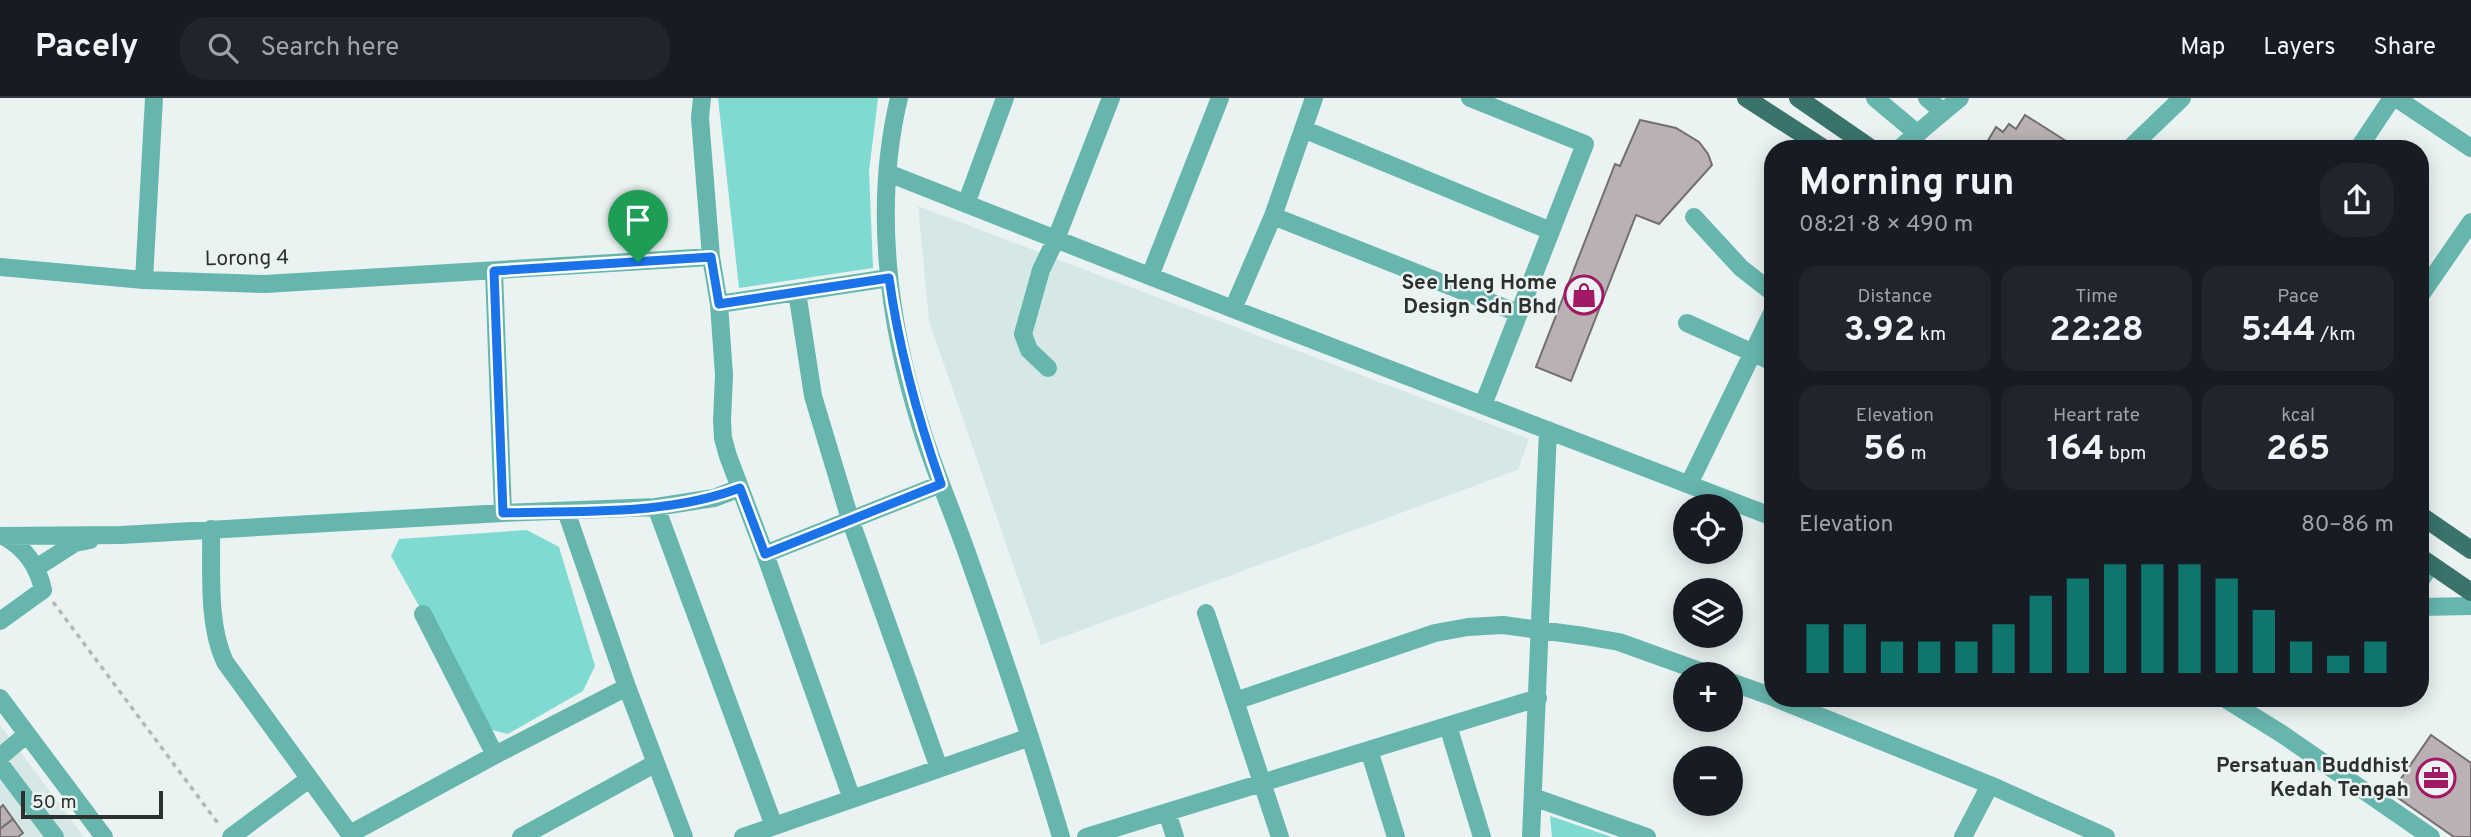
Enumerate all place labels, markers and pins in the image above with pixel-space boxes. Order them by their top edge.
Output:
pin [608,190,668,262]
place label: See Heng Home Design Sdn Bhd [1402,270,1557,321]
shop icon: See Heng Home Design Sdn Bhd [1563,274,1605,316]
place label: Persatuan Buddhist Kedah Tengah [2216,753,2409,804]
office icon: Persatuan Buddhist Kedah Tengah [2415,757,2457,799]

